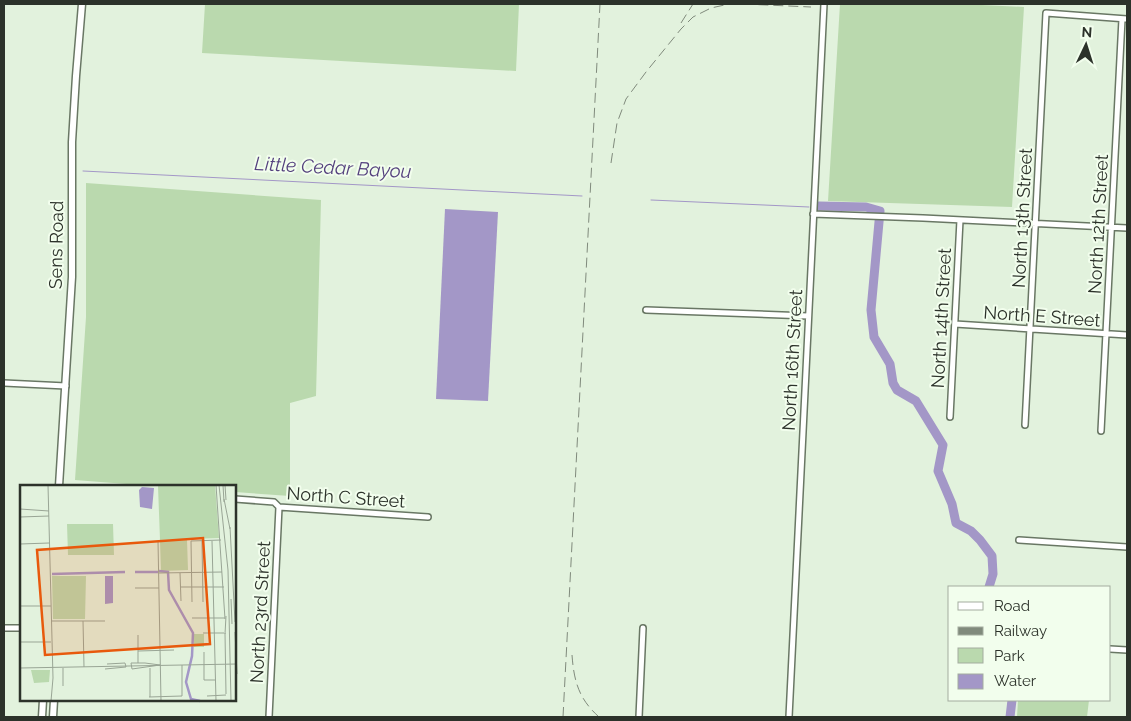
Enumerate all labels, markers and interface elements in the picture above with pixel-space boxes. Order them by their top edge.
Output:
north arrow [1061,20,1111,70]
text: N [1081,24,1093,40]
street label: North 13th Street [1008,147,1036,289]
water label: Little Cedar Bayou [254,152,412,182]
street label: North 12th Street [1084,154,1112,294]
street label: Sens Road [45,201,67,289]
street label: North 14th Street [927,247,955,389]
street label: North 16th Street [778,289,806,431]
street label: North E Street [983,301,1101,331]
street label: North C Street [286,482,406,512]
inset map [20,485,236,701]
street label: North 23rd Street [246,540,274,684]
legend [948,586,1111,701]
text: Road [994,597,1030,615]
text: Railway [994,622,1047,640]
text: Park [994,647,1025,665]
text: Water [994,672,1037,690]

